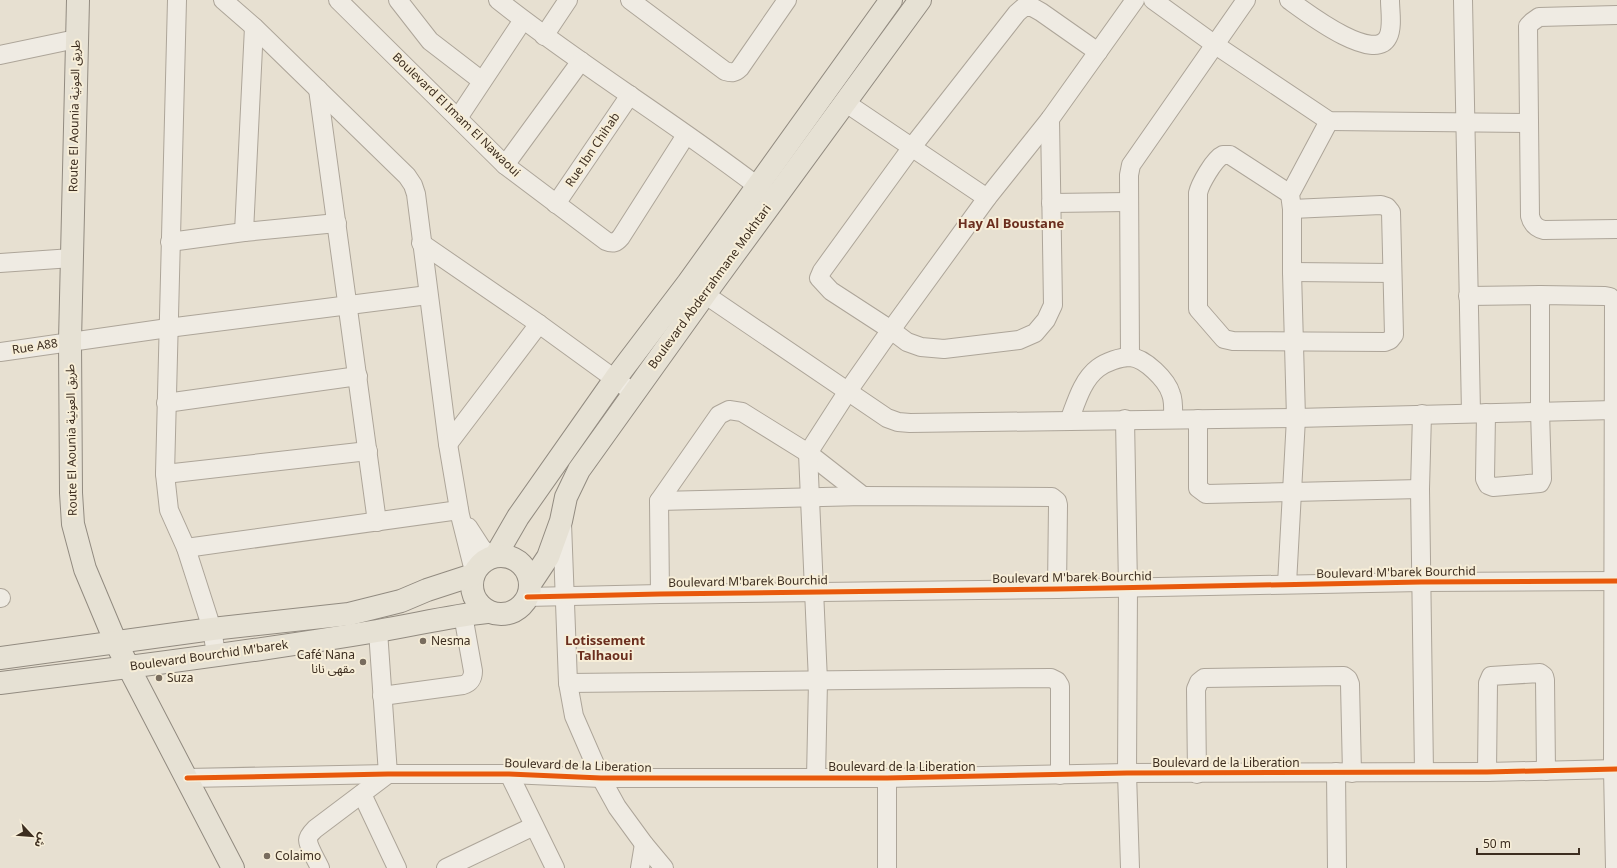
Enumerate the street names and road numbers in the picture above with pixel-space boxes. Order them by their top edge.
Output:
street label: Route El Aounia طريق العونية [61,40,89,192]
street label: Boulevard El Imam El Nawaoui [385,46,527,184]
street label: Rue Ibn Chihab [558,107,628,193]
street label: Boulevard Abderrahmane Mokhtari [641,199,779,375]
street label: Rue A88 [10,331,60,363]
street label: Route El Aounia طريق العونية [58,364,86,516]
street label: Boulevard M'barek Bourchid [1316,559,1476,587]
street label: Boulevard M'barek Bourchid [992,564,1152,592]
street label: Boulevard M'barek Bourchid [668,568,828,596]
street label: Boulevard Bourchid M'barek [128,632,290,679]
street label: Boulevard de la Liberation [504,751,652,781]
street label: Boulevard de la Liberation [1152,751,1300,776]
street label: Boulevard de la Liberation [828,755,976,780]

